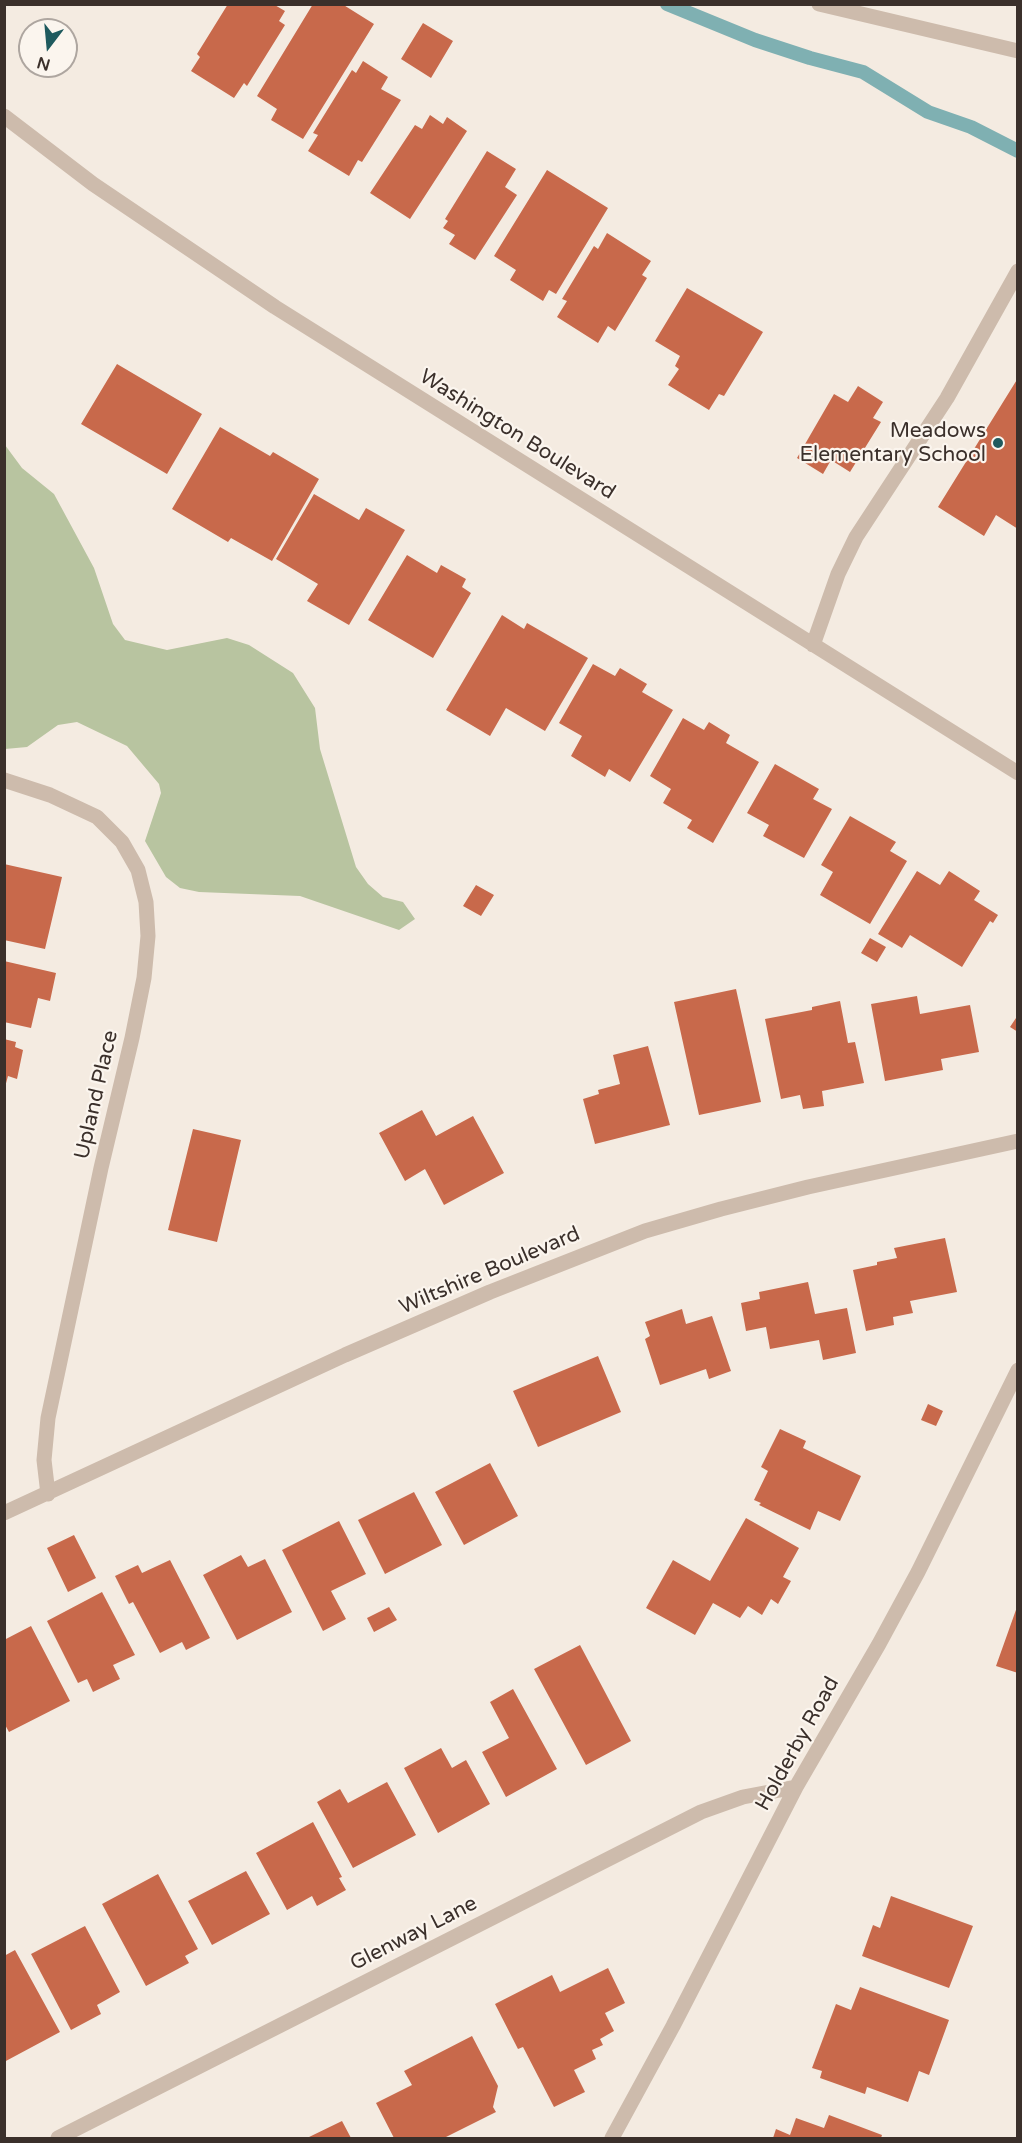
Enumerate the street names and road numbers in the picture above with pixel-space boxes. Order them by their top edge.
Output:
street label: Washington Boulevard [414,364,620,506]
street label: Upland Place [70,1028,124,1162]
street label: Wiltshire Boulevard [396,1222,584,1320]
street label: Holderby Road [751,1673,845,1815]
street label: Glenway Lane [346,1891,482,1977]

